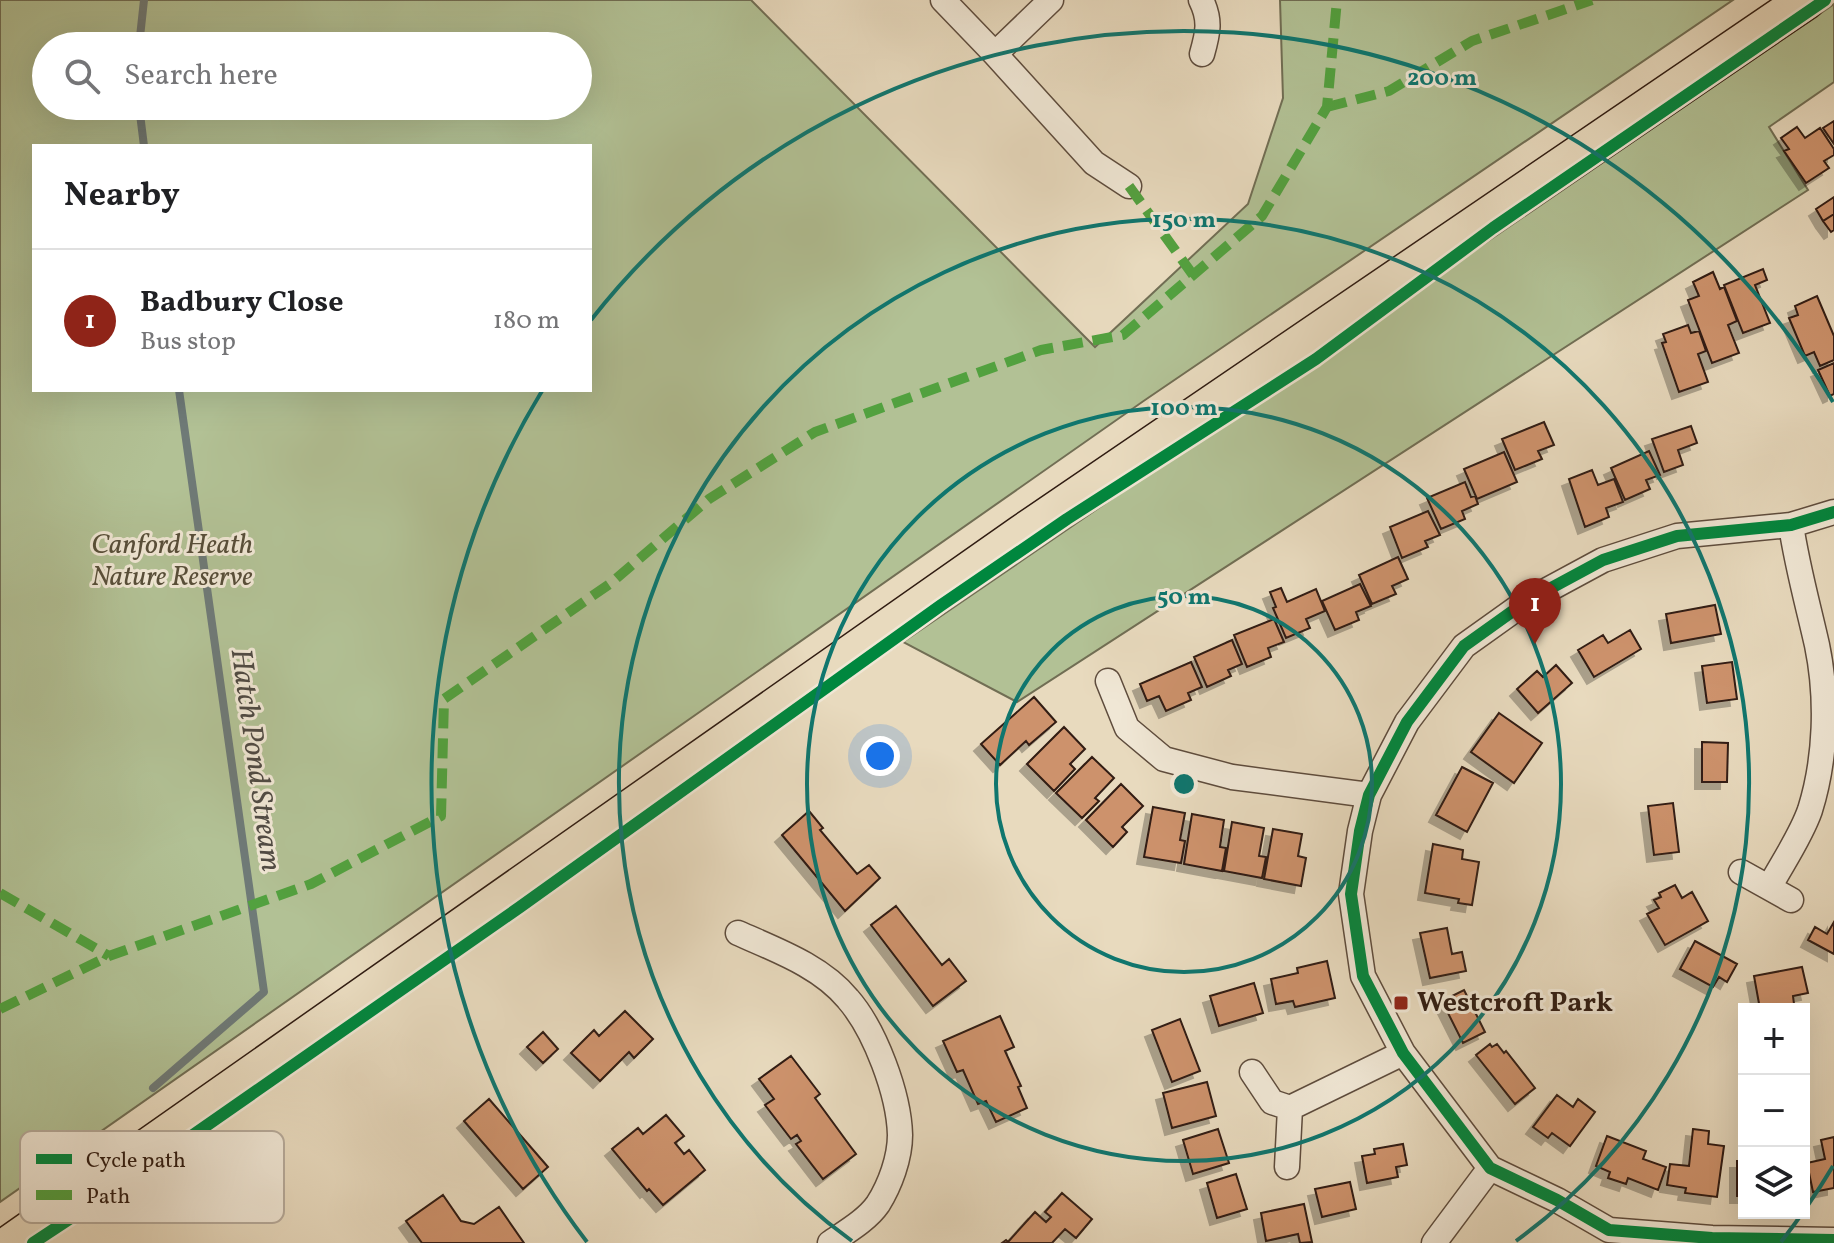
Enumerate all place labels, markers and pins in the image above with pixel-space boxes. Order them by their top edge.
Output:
pin: 1 [1509,578,1561,644]
centre of rings [1170,770,1198,798]
place label: Westcroft Park [1417,984,1613,1023]
marker: Westcroft Park [1392,994,1410,1012]

